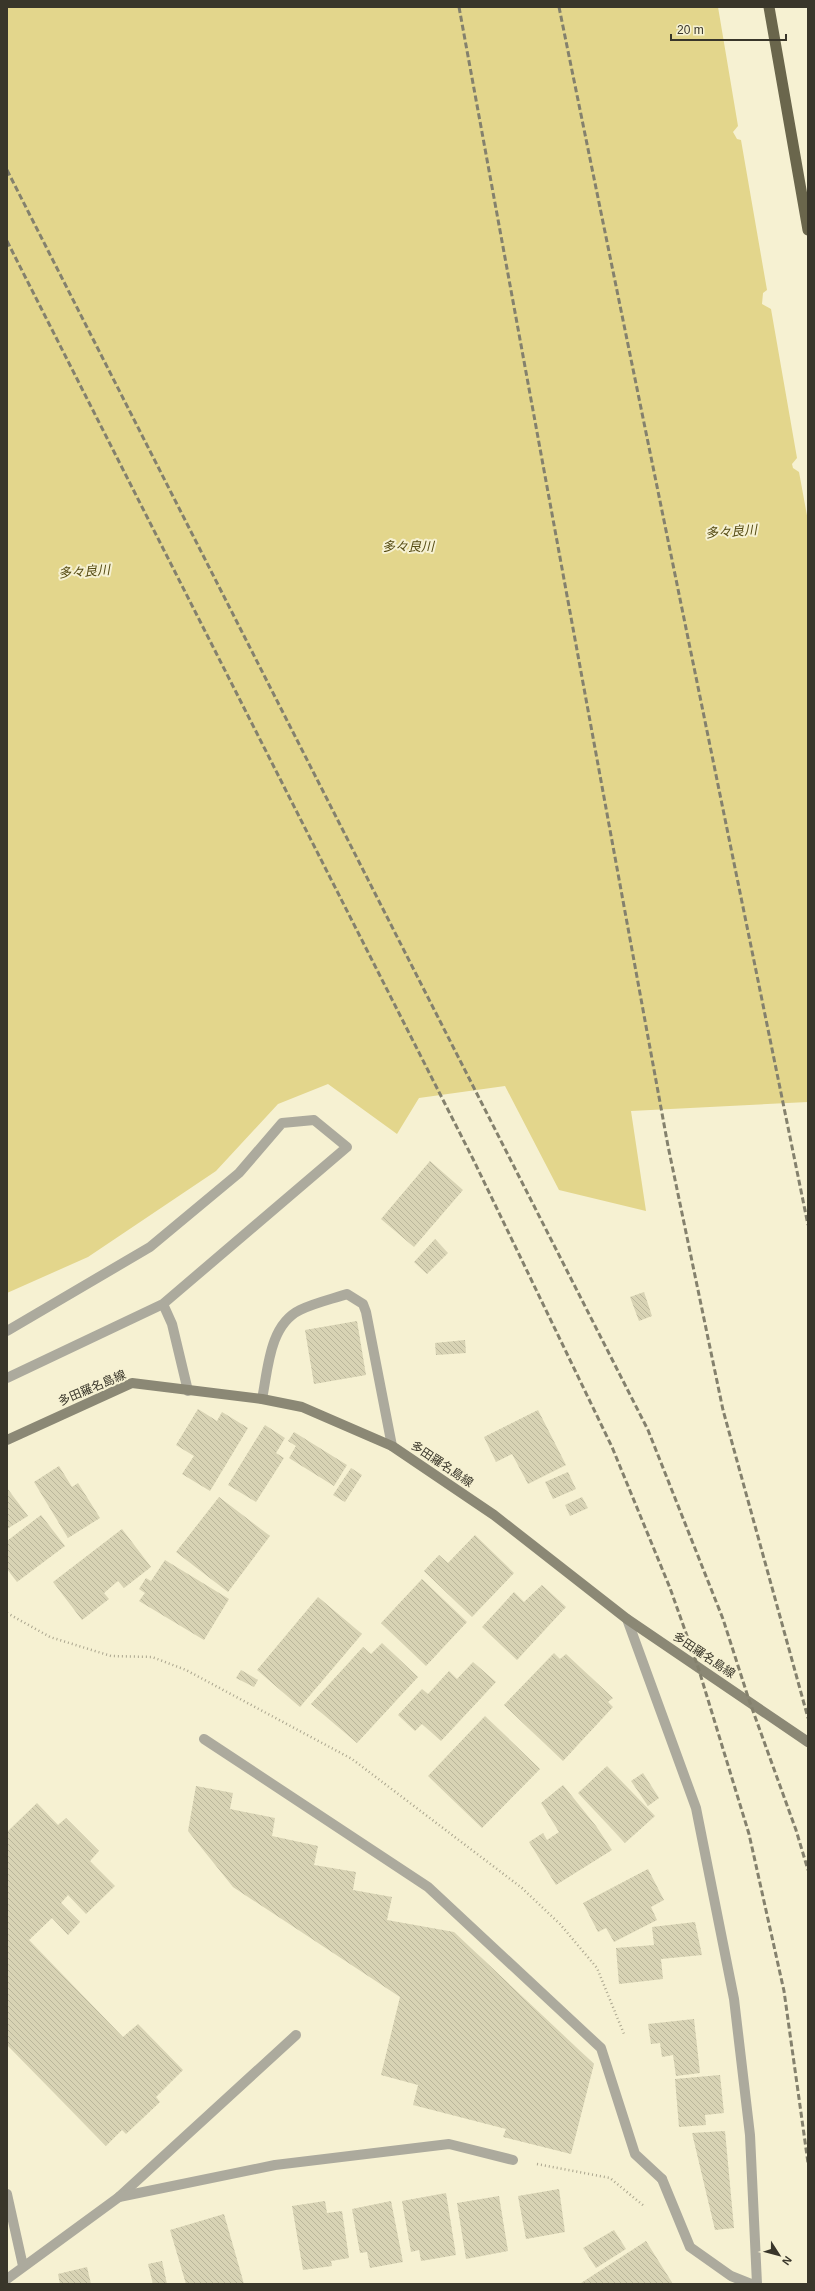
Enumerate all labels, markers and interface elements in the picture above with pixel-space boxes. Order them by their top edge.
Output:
scale bar [671,16,786,42]
text: 20 m [677,23,704,37]
water label: 多々良川 [705,522,759,541]
water label: 多々良川 [382,539,436,554]
water label: 多々良川 [58,562,112,581]
street label: 多田羅名島線 [56,1367,128,1409]
street label: 多田羅名島線 [408,1438,476,1490]
street label: 多田羅名島線 [670,1629,738,1681]
north arrow [759,2235,799,2275]
text: N [780,2254,794,2268]

